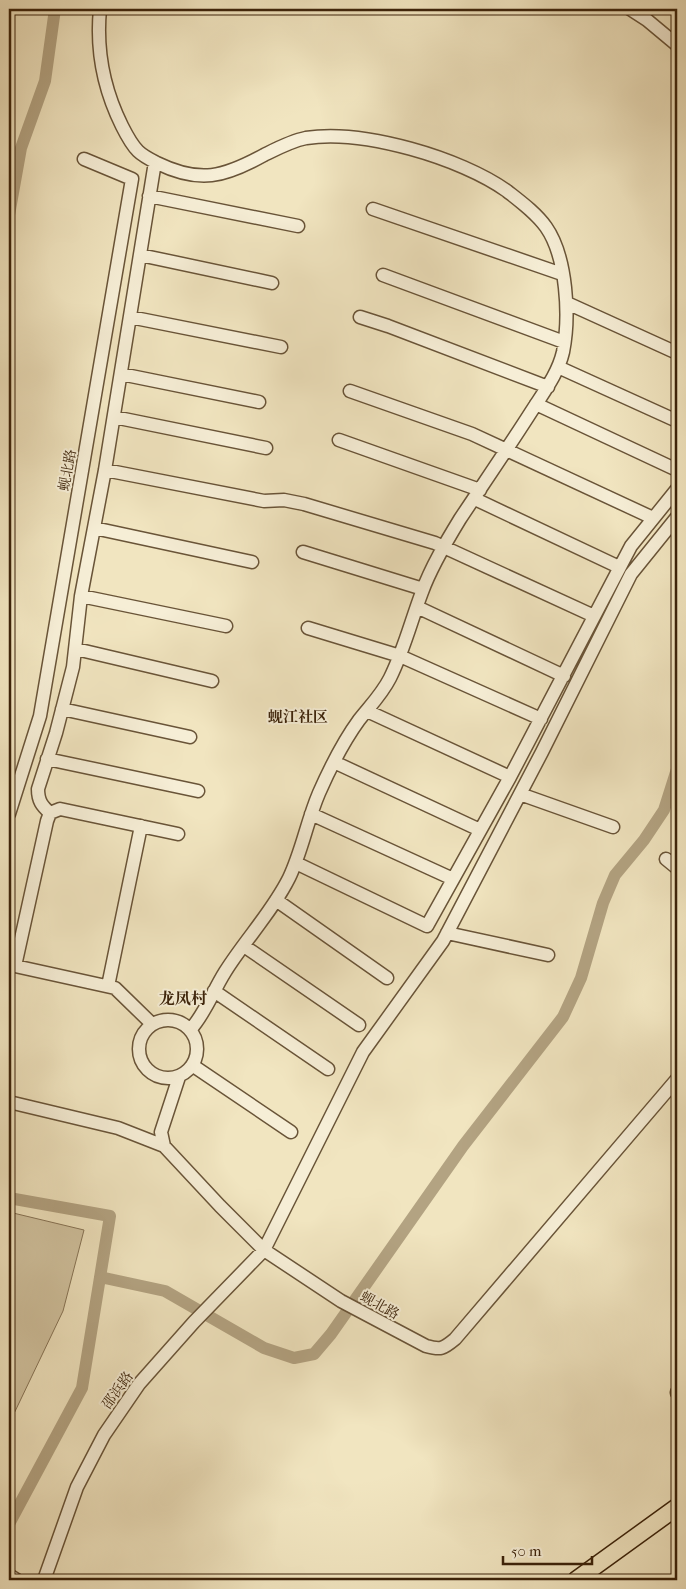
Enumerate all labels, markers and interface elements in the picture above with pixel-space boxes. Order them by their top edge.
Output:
street label: 蚬北路 [55,448,80,492]
district label: 蚬江社区 [268,708,328,726]
district label: 龙凤村 [159,989,207,1008]
street label: 蚬北路 [357,1288,402,1323]
street label: 邵浜路 [98,1368,137,1412]
scale bar [503,1534,592,1566]
text: 50 m [511,1542,542,1560]

